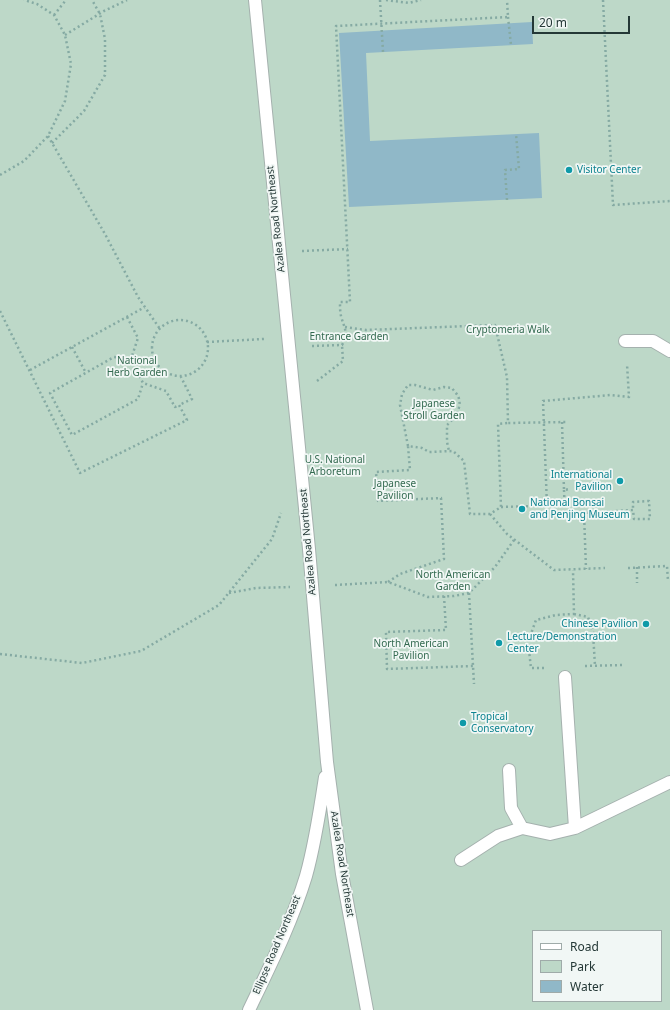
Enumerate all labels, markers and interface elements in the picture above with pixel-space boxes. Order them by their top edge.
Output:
scale bar [534,8,632,34]
text: 20 m [539,14,567,31]
place label: Visitor Center [577,164,641,176]
street label: Azalea Road Northeast [264,165,288,273]
marker: Visitor Center [564,165,574,175]
park label: Cryptomeria Walk [466,324,550,336]
park label: Entrance Garden [310,331,388,343]
park label: National Herb Garden [107,355,167,378]
park label: Japanese Stroll Garden [403,398,465,422]
park label: U.S. National Arboretum [305,454,365,478]
place label: International Pavilion [551,469,612,492]
marker: International Pavilion [615,476,625,486]
park label: Japanese Pavilion [374,478,416,502]
street label: Azalea Road Northeast [297,488,319,596]
place label: National Bonsai and Penjing Museum [530,497,630,520]
marker: National Bonsai and Penjing Museum [517,504,527,514]
park label: North American Garden [416,569,490,592]
place label: Chinese Pavilion [561,618,638,630]
marker: Chinese Pavilion [641,619,651,629]
place label: Lecture/Demonstration Center [507,631,617,654]
park label: North American Pavilion [374,638,448,662]
marker: Lecture/Demonstration Center [494,638,504,648]
place label: Tropical Conservatory [471,711,534,734]
marker: Tropical Conservatory [458,718,468,728]
street label: Azalea Road Northeast [328,810,356,918]
street label: Ellipse Road Northeast [251,894,303,996]
legend [532,930,662,1002]
text: Road [570,938,599,955]
text: Park [570,958,595,975]
text: Water [570,978,604,995]

